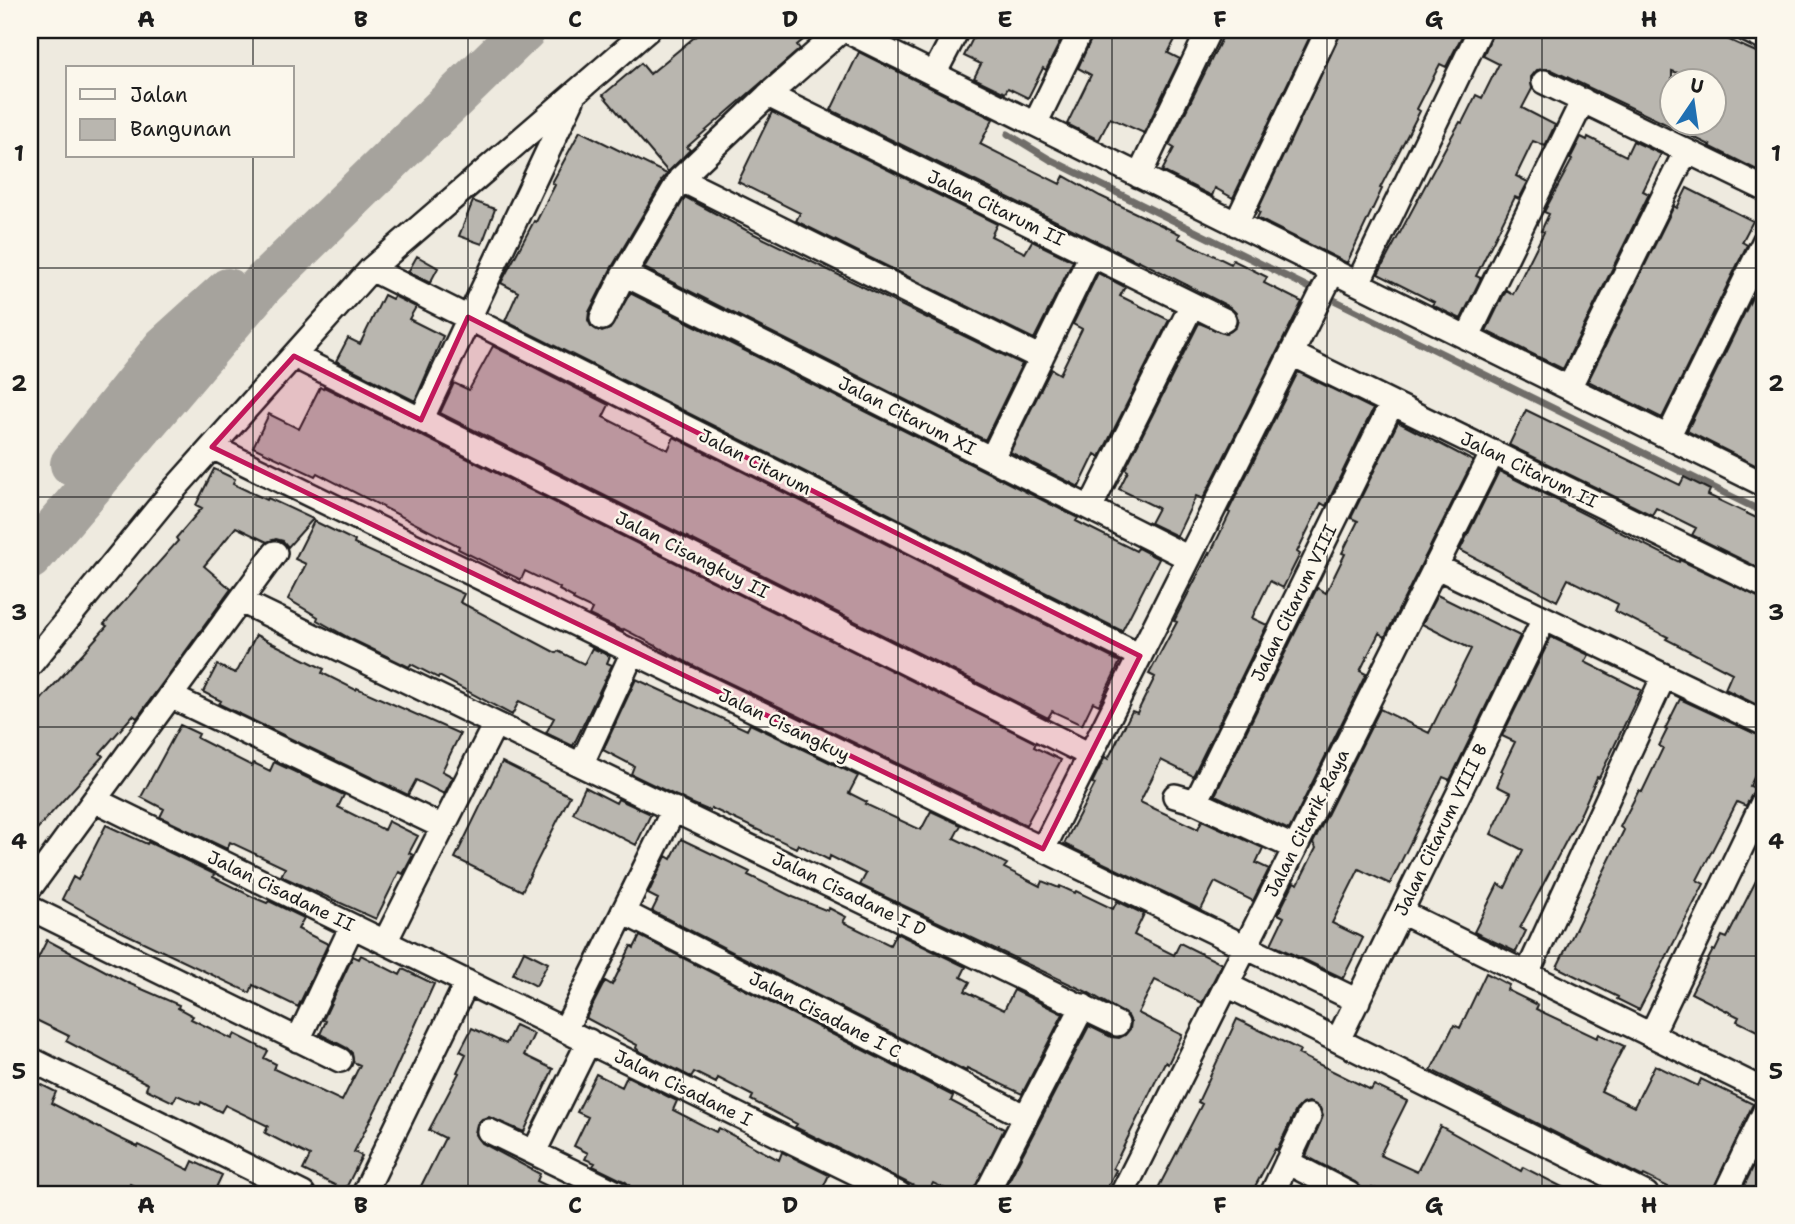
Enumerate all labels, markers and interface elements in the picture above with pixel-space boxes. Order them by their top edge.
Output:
text: A [137,4,155,34]
text: B [354,4,368,34]
text: C [568,4,582,34]
text: D [782,4,798,34]
text: E [997,4,1013,34]
text: F [1213,4,1227,34]
text: G [1425,4,1444,34]
text: H [1641,4,1657,34]
legend [66,66,294,158]
north arrow [1658,66,1728,136]
text: U [1688,72,1706,100]
text: Jalan [130,81,188,109]
text: Bangunan [130,115,231,143]
text: 1 [14,138,24,168]
text: 1 [1771,138,1781,168]
street label: Jalan Citarum II [923,164,1069,252]
text: 2 [11,368,27,398]
text: 2 [1768,368,1784,398]
street label: Jalan Citarum XI [834,371,980,461]
street label: Jalan Citarum [695,423,815,501]
street label: Jalan Citarum II [1456,426,1602,514]
street label: Jalan Cisangkuy II [611,506,773,604]
street label: Jalan Citarum VIII [1246,520,1343,686]
text: 3 [11,597,27,627]
text: 3 [1768,597,1784,627]
street label: Jalan Cisangkuy [714,683,854,767]
street label: Jalan Citarum VIII B [1389,740,1493,920]
street label: Jalan Citarik Raya [1259,745,1355,901]
text: 4 [11,826,27,856]
text: 4 [1768,826,1784,856]
street label: Jalan Cisadane II [203,845,359,937]
street label: Jalan Cisadane I D [768,846,930,942]
street label: Jalan Cisadane I C [745,966,905,1064]
street label: Jalan Cisadane I [610,1044,756,1132]
text: 5 [12,1056,26,1086]
text: 5 [1769,1056,1783,1086]
text: A [137,1190,155,1220]
text: B [354,1190,368,1220]
text: C [568,1190,582,1220]
text: D [782,1190,798,1220]
text: E [997,1190,1013,1220]
text: F [1213,1190,1227,1220]
text: G [1425,1190,1444,1220]
text: H [1641,1190,1657,1220]

